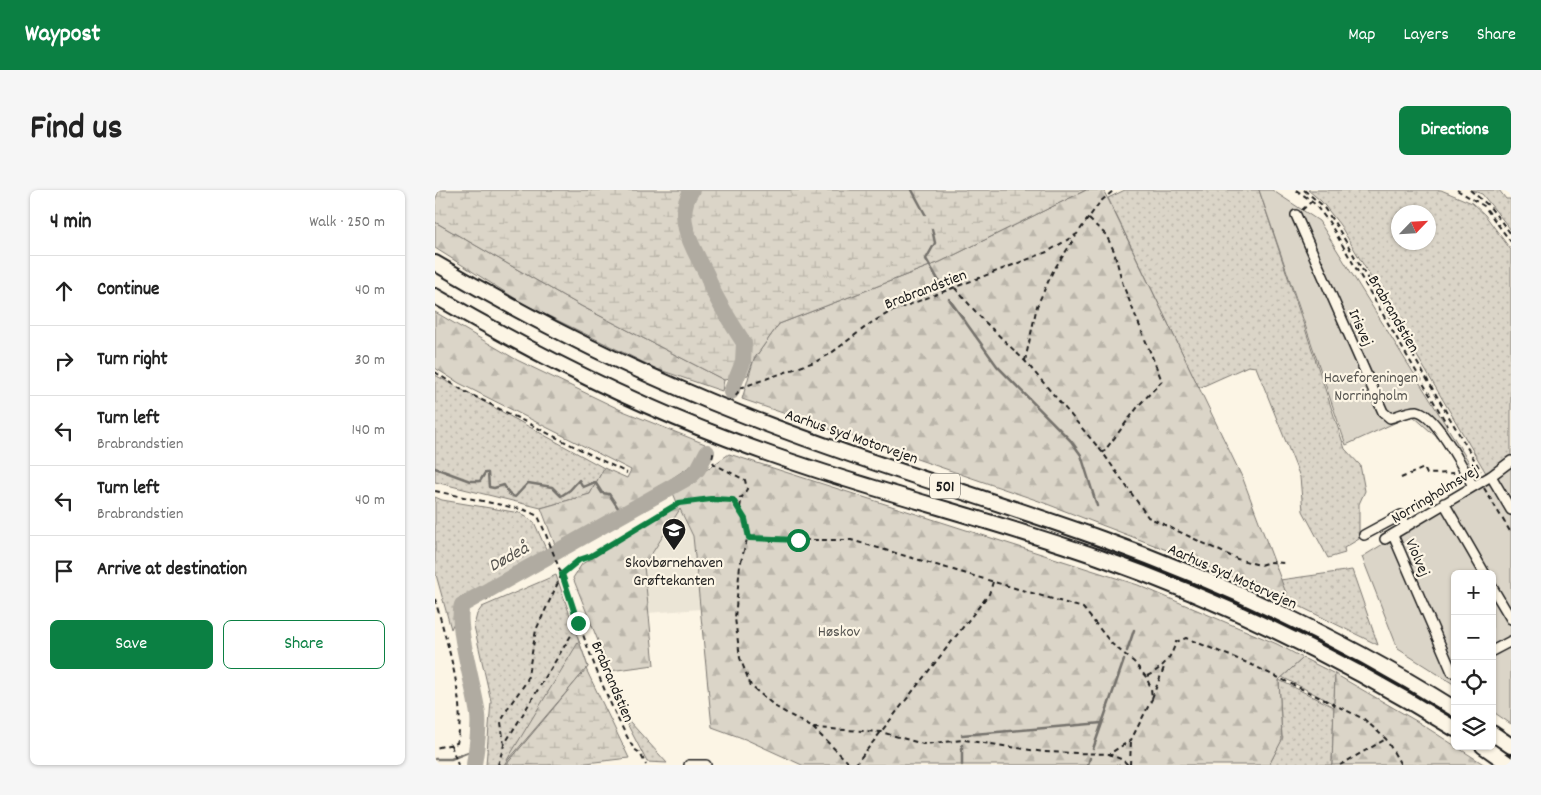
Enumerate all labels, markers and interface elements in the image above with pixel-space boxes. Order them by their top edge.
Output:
text: Waypost [25,18,100,52]
text: Map [1348,23,1375,48]
text: Layers [1403,23,1449,48]
text: Share [1477,23,1516,48]
text: Find us [30,105,122,155]
button: Directions [1399,106,1511,155]
north arrow [1391,205,1436,250]
text: 4 min [50,208,92,238]
text: Walk · 250 m [309,211,385,234]
street label: Brabrandstien [881,264,970,317]
street label: Brabrandstien [1361,271,1424,357]
icon: ahead [50,277,78,305]
text: Continue [97,277,159,304]
text: 40 m [355,279,385,302]
street label: Irisvej [1341,306,1378,350]
icon: right [50,347,78,375]
text: Turn right [97,347,168,374]
text: 30 m [355,349,385,372]
park label: Haveforeningen Norringholm [1324,367,1418,408]
street label: Aarhus Syd Motorvejen [782,404,921,471]
text: Turn left [97,406,160,433]
icon: left [50,417,78,445]
text: 140 m [351,419,385,442]
text: Brabrandstien [97,433,183,456]
street label: Norringholmsvej [1387,460,1483,530]
road number: 501 [930,474,960,498]
text: Turn left [97,476,160,503]
icon: left [50,487,78,515]
text: 40 m [355,489,385,512]
text: Brabrandstien [97,503,183,526]
school or university icon: Skovbørnehaven Grøftekanten [661,517,687,551]
route start [787,529,810,552]
street label: Violvej [1398,535,1435,581]
water label: Dødeå [484,536,535,579]
street label: Aarhus Syd Motorvejen [1164,538,1300,616]
place label: Skovbørnehaven Grøftekanten [625,552,723,593]
icon: arrive [50,557,78,585]
text: Arrive at destination [97,557,247,584]
map controls [1451,570,1496,750]
button: + [1451,570,1496,615]
route end [567,612,590,635]
button: − [1451,615,1496,660]
button: Save [50,620,213,669]
button: Share [223,620,385,669]
park label: Høskov [818,621,861,644]
street label: Brabrandstien [584,638,639,726]
button: locate [1451,660,1496,705]
button: layers [1451,705,1496,750]

